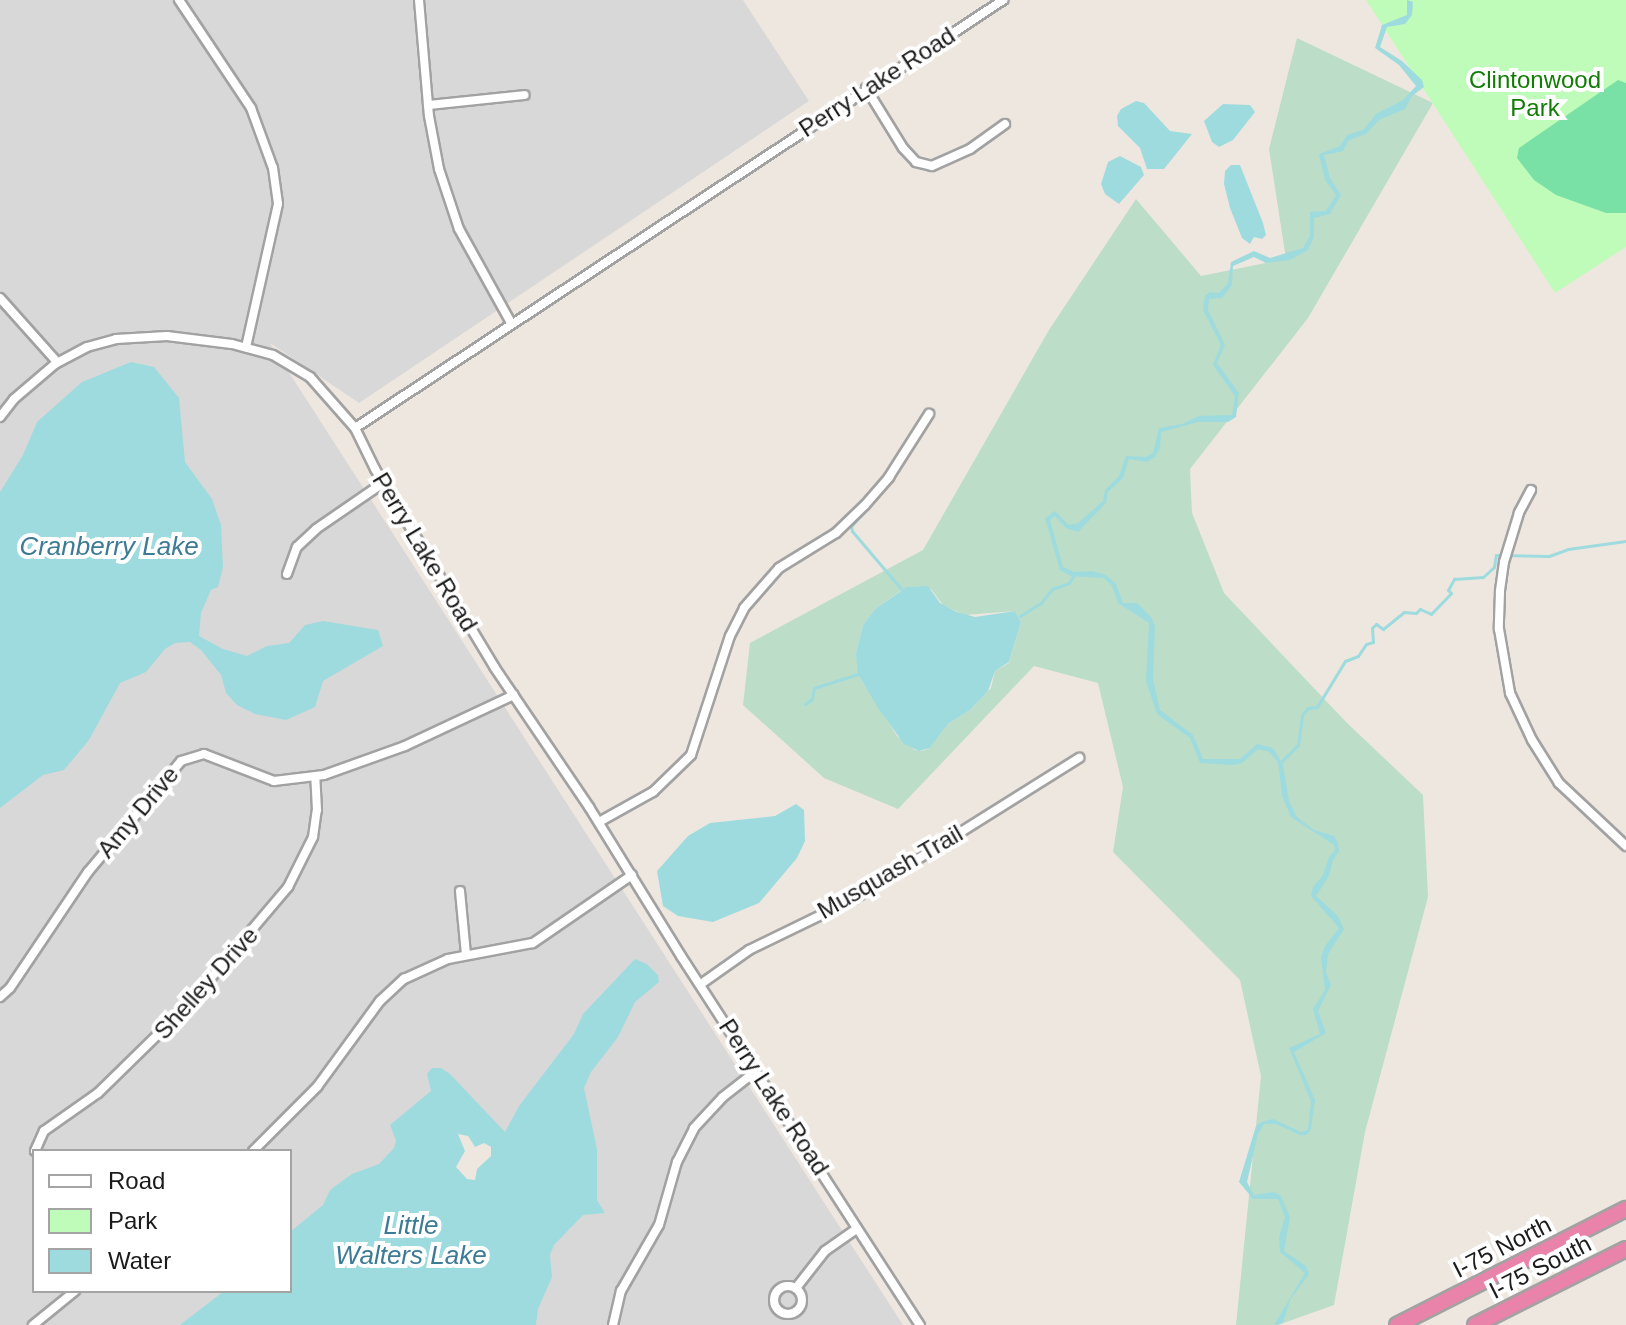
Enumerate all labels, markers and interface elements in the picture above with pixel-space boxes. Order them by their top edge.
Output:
street label: Perry Lake Road [794,21,960,143]
park label: Clintonwood Park [1469,66,1601,122]
street label: Perry Lake Road [366,467,484,637]
water label: Cranberry Lake [19,531,199,563]
street label: Amy Drive [91,760,185,864]
street label: Musquash Trail [812,819,968,925]
street label: Shelley Drive [148,921,264,1045]
street label: Perry Lake Road [713,1014,835,1180]
legend [32,1149,292,1293]
text: Road [108,1167,165,1194]
text: Park [108,1207,157,1234]
water label: Little Walters Lake [335,1210,487,1272]
street label: I-75 North [1448,1210,1556,1284]
street label: I-75 South [1484,1229,1596,1305]
text: Water [108,1247,171,1274]

